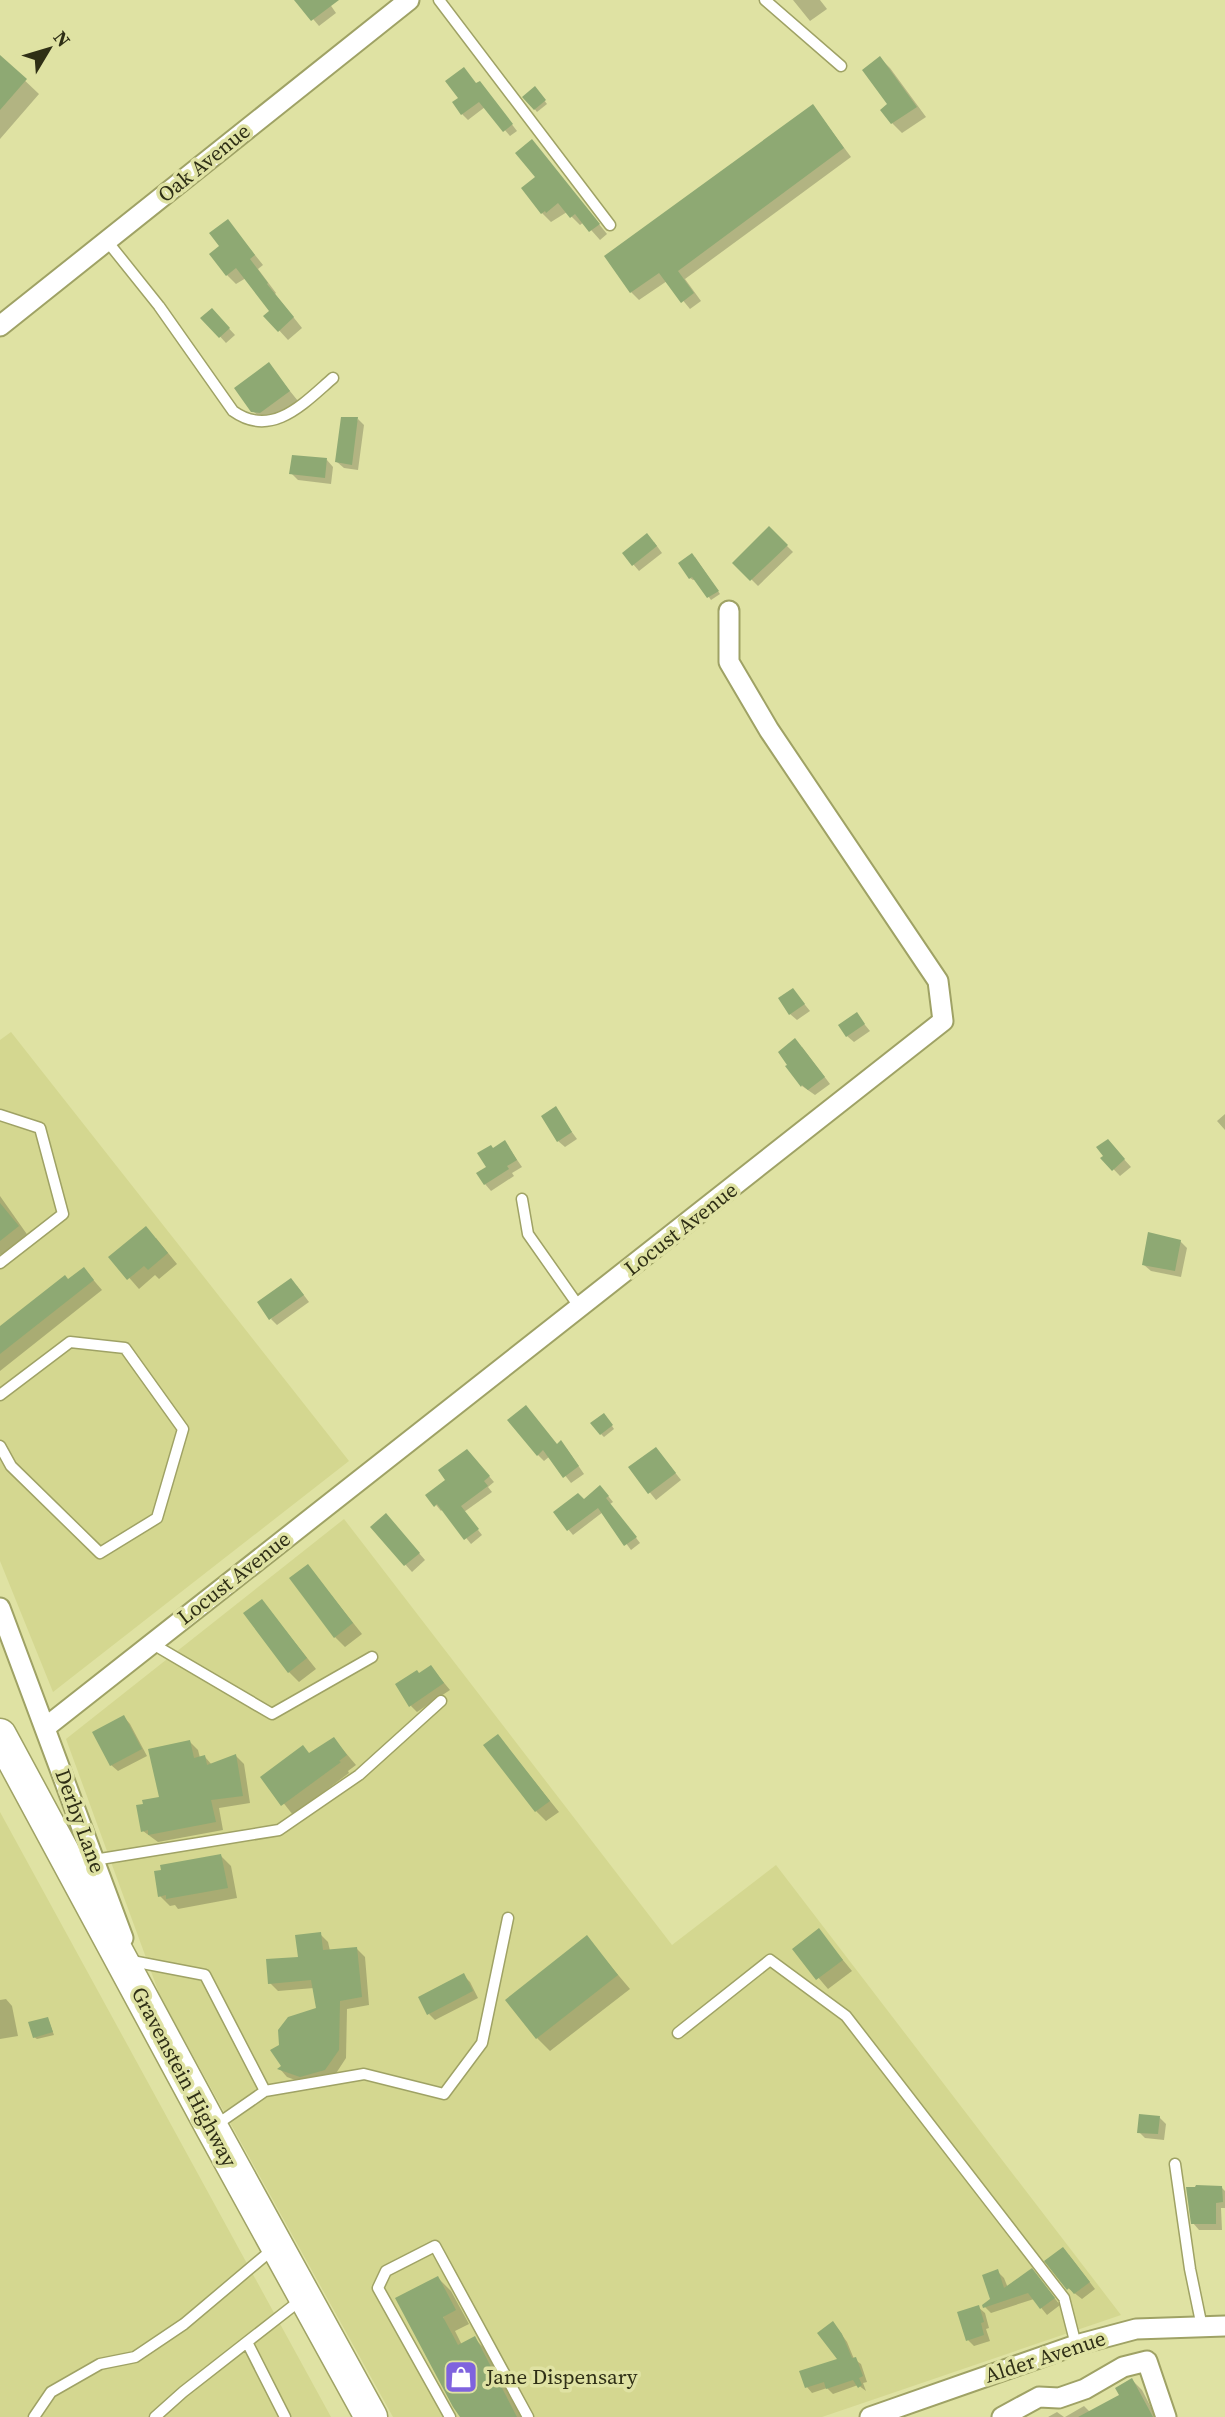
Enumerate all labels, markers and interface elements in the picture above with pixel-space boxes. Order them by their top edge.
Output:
north arrow [14,14,84,84]
text: N [48,25,77,52]
street label: Oak Avenue [151,116,256,209]
street label: Locust Avenue [618,1175,743,1282]
street label: Locust Avenue [171,1524,296,1631]
street label: Derby Lane [48,1765,113,1877]
street label: Gravenstein Highway [125,1982,244,2172]
street label: Alder Avenue [981,2323,1109,2390]
shop icon: Jane Dispensary [442,2358,480,2396]
place label: Jane Dispensary [485,2362,638,2391]

